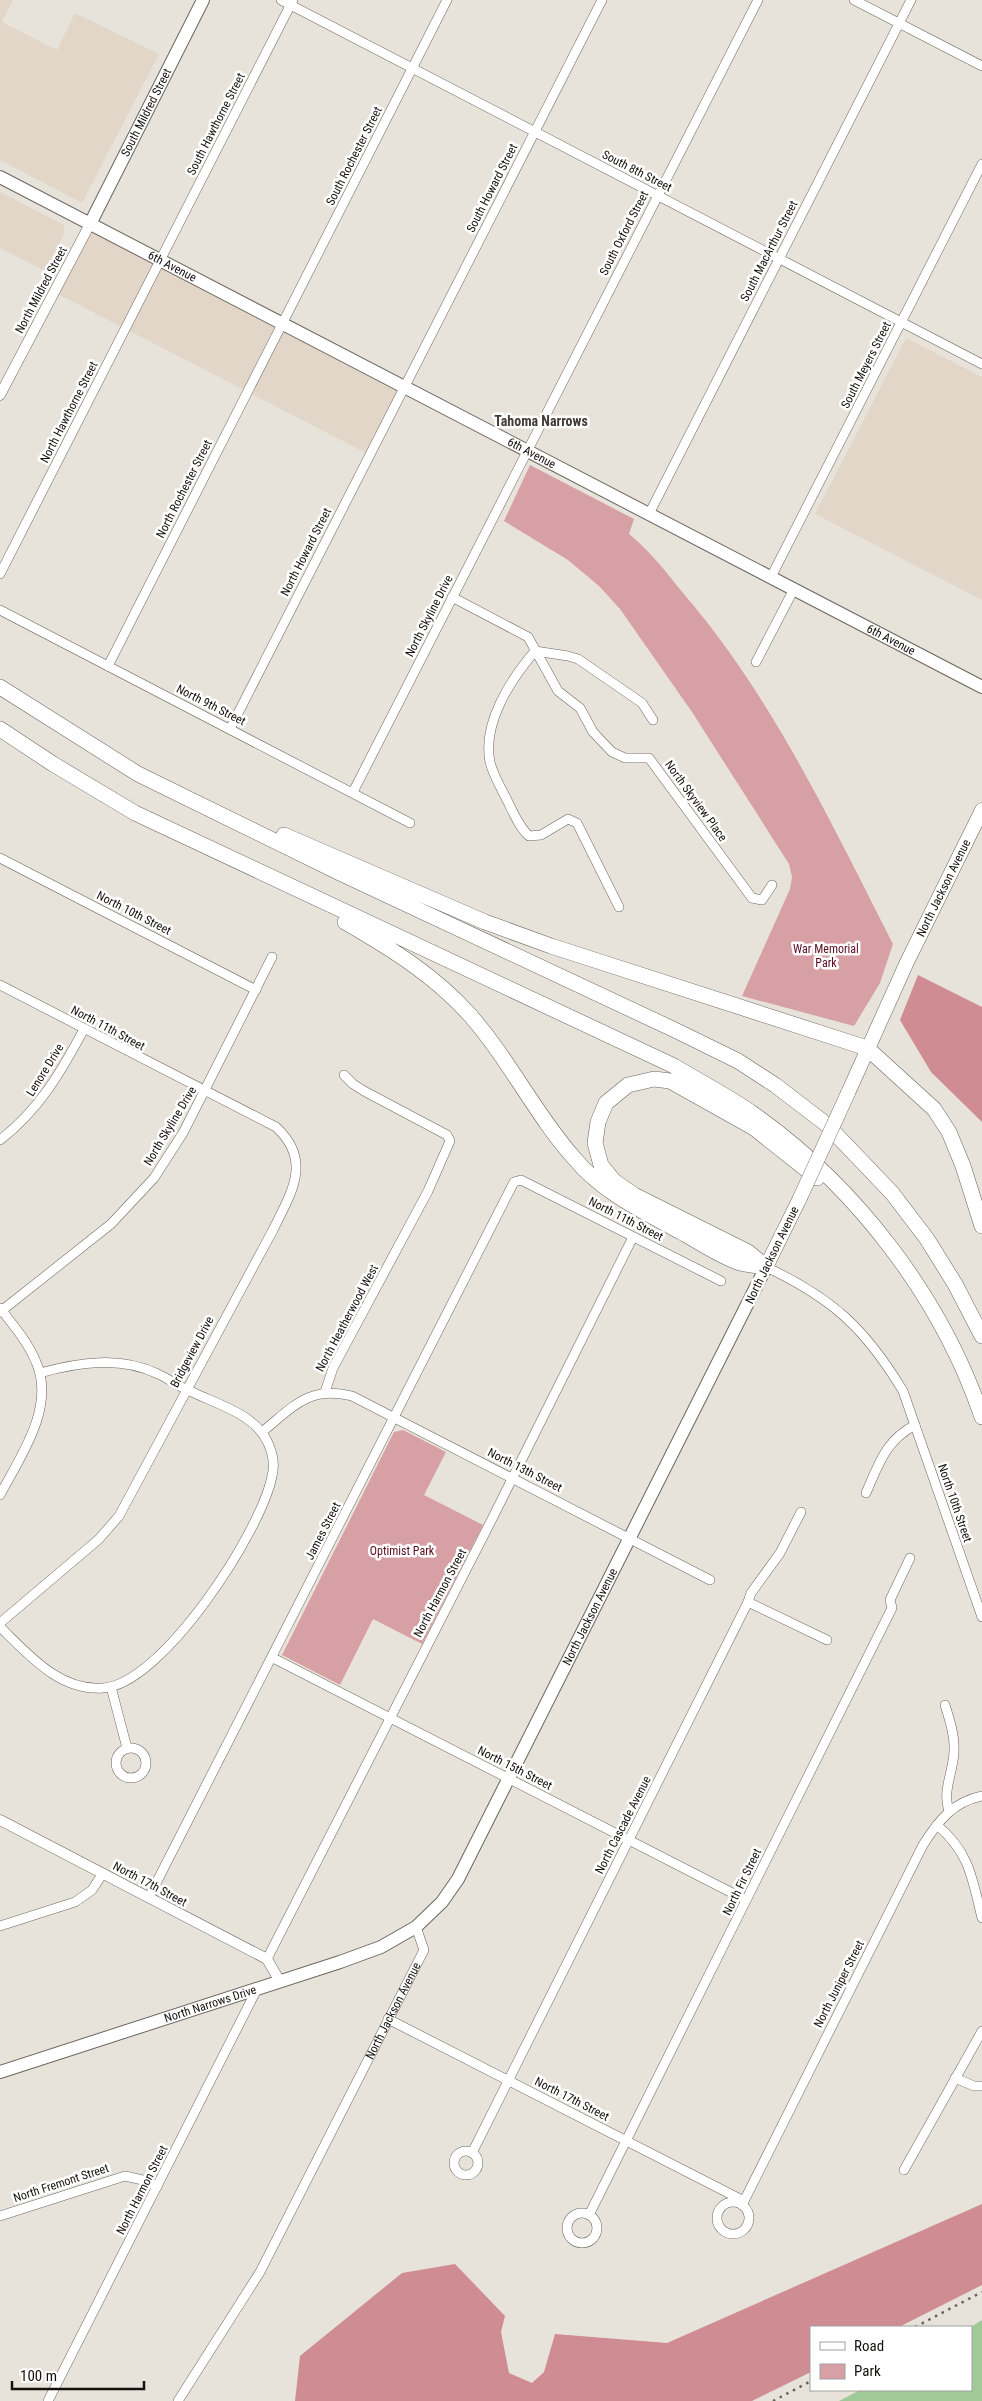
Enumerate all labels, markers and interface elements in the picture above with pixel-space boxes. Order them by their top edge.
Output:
street label: South Mildred Street [118,66,175,159]
street label: South Hawthorne Street [184,70,248,177]
street label: South Rochester Street [323,104,385,208]
street label: South Howard Street [464,141,521,235]
street label: South 8th Street [600,147,675,195]
street label: South Oxford Street [597,188,652,278]
street label: South MacArthur Street [738,198,801,304]
street label: North Mildred Street [12,244,70,336]
street label: 6th Avenue [146,248,199,285]
street label: South Meyers Street [838,319,894,411]
street label: North Hawthorne Street [37,359,101,465]
district label: Tahoma Narrows [494,413,588,429]
street label: 6th Avenue [505,435,559,472]
street label: North Rochester Street [153,437,215,540]
street label: North Howard Street [278,505,334,598]
street label: North Skyline Drive [402,572,456,659]
street label: 6th Avenue [864,621,918,658]
street label: North 9th Street [174,682,248,729]
street label: North Skyview Place [662,758,730,844]
street label: North Jackson Avenue [914,837,973,939]
street label: North 10th Street [94,888,174,938]
park label: War Memorial Park [793,942,859,970]
street label: North 11th Street [69,1003,148,1054]
street label: Lenore Drive [23,1041,67,1099]
street label: North Skyline Drive [141,1084,199,1168]
street label: North 11th Street [586,1194,666,1244]
street label: North Jackson Avenue [742,1204,802,1306]
street label: North Heatherwood West [313,1262,381,1374]
street label: Bridgeview Drive [167,1314,217,1390]
street label: North 13th Street [485,1445,565,1495]
street label: North 10th Street [935,1462,975,1544]
street label: James Street [303,1500,344,1562]
park label: Optimist Park [370,1544,435,1558]
street label: North Harmon Street [411,1546,469,1640]
street label: North Jackson Avenue [560,1566,620,1668]
street label: North 15th Street [475,1743,555,1793]
street label: North Cascade Avenue [592,1774,654,1876]
street label: North Fir Street [720,1846,764,1918]
street label: North 17th Street [111,1859,190,1910]
street label: North Juniper Street [811,1938,867,2030]
street label: North Jackson Avenue [363,1960,424,2062]
street label: North Narrows Drive [162,1982,258,2025]
street label: North 17th Street [532,2074,612,2124]
street label: North Harmon Street [113,2143,171,2237]
street label: North Fremont Street [11,2161,111,2205]
legend [810,2326,972,2391]
text: Road [854,2337,884,2355]
scale bar [12,2358,145,2390]
text: Park [854,2362,881,2380]
text: 100 m [20,2367,57,2385]

